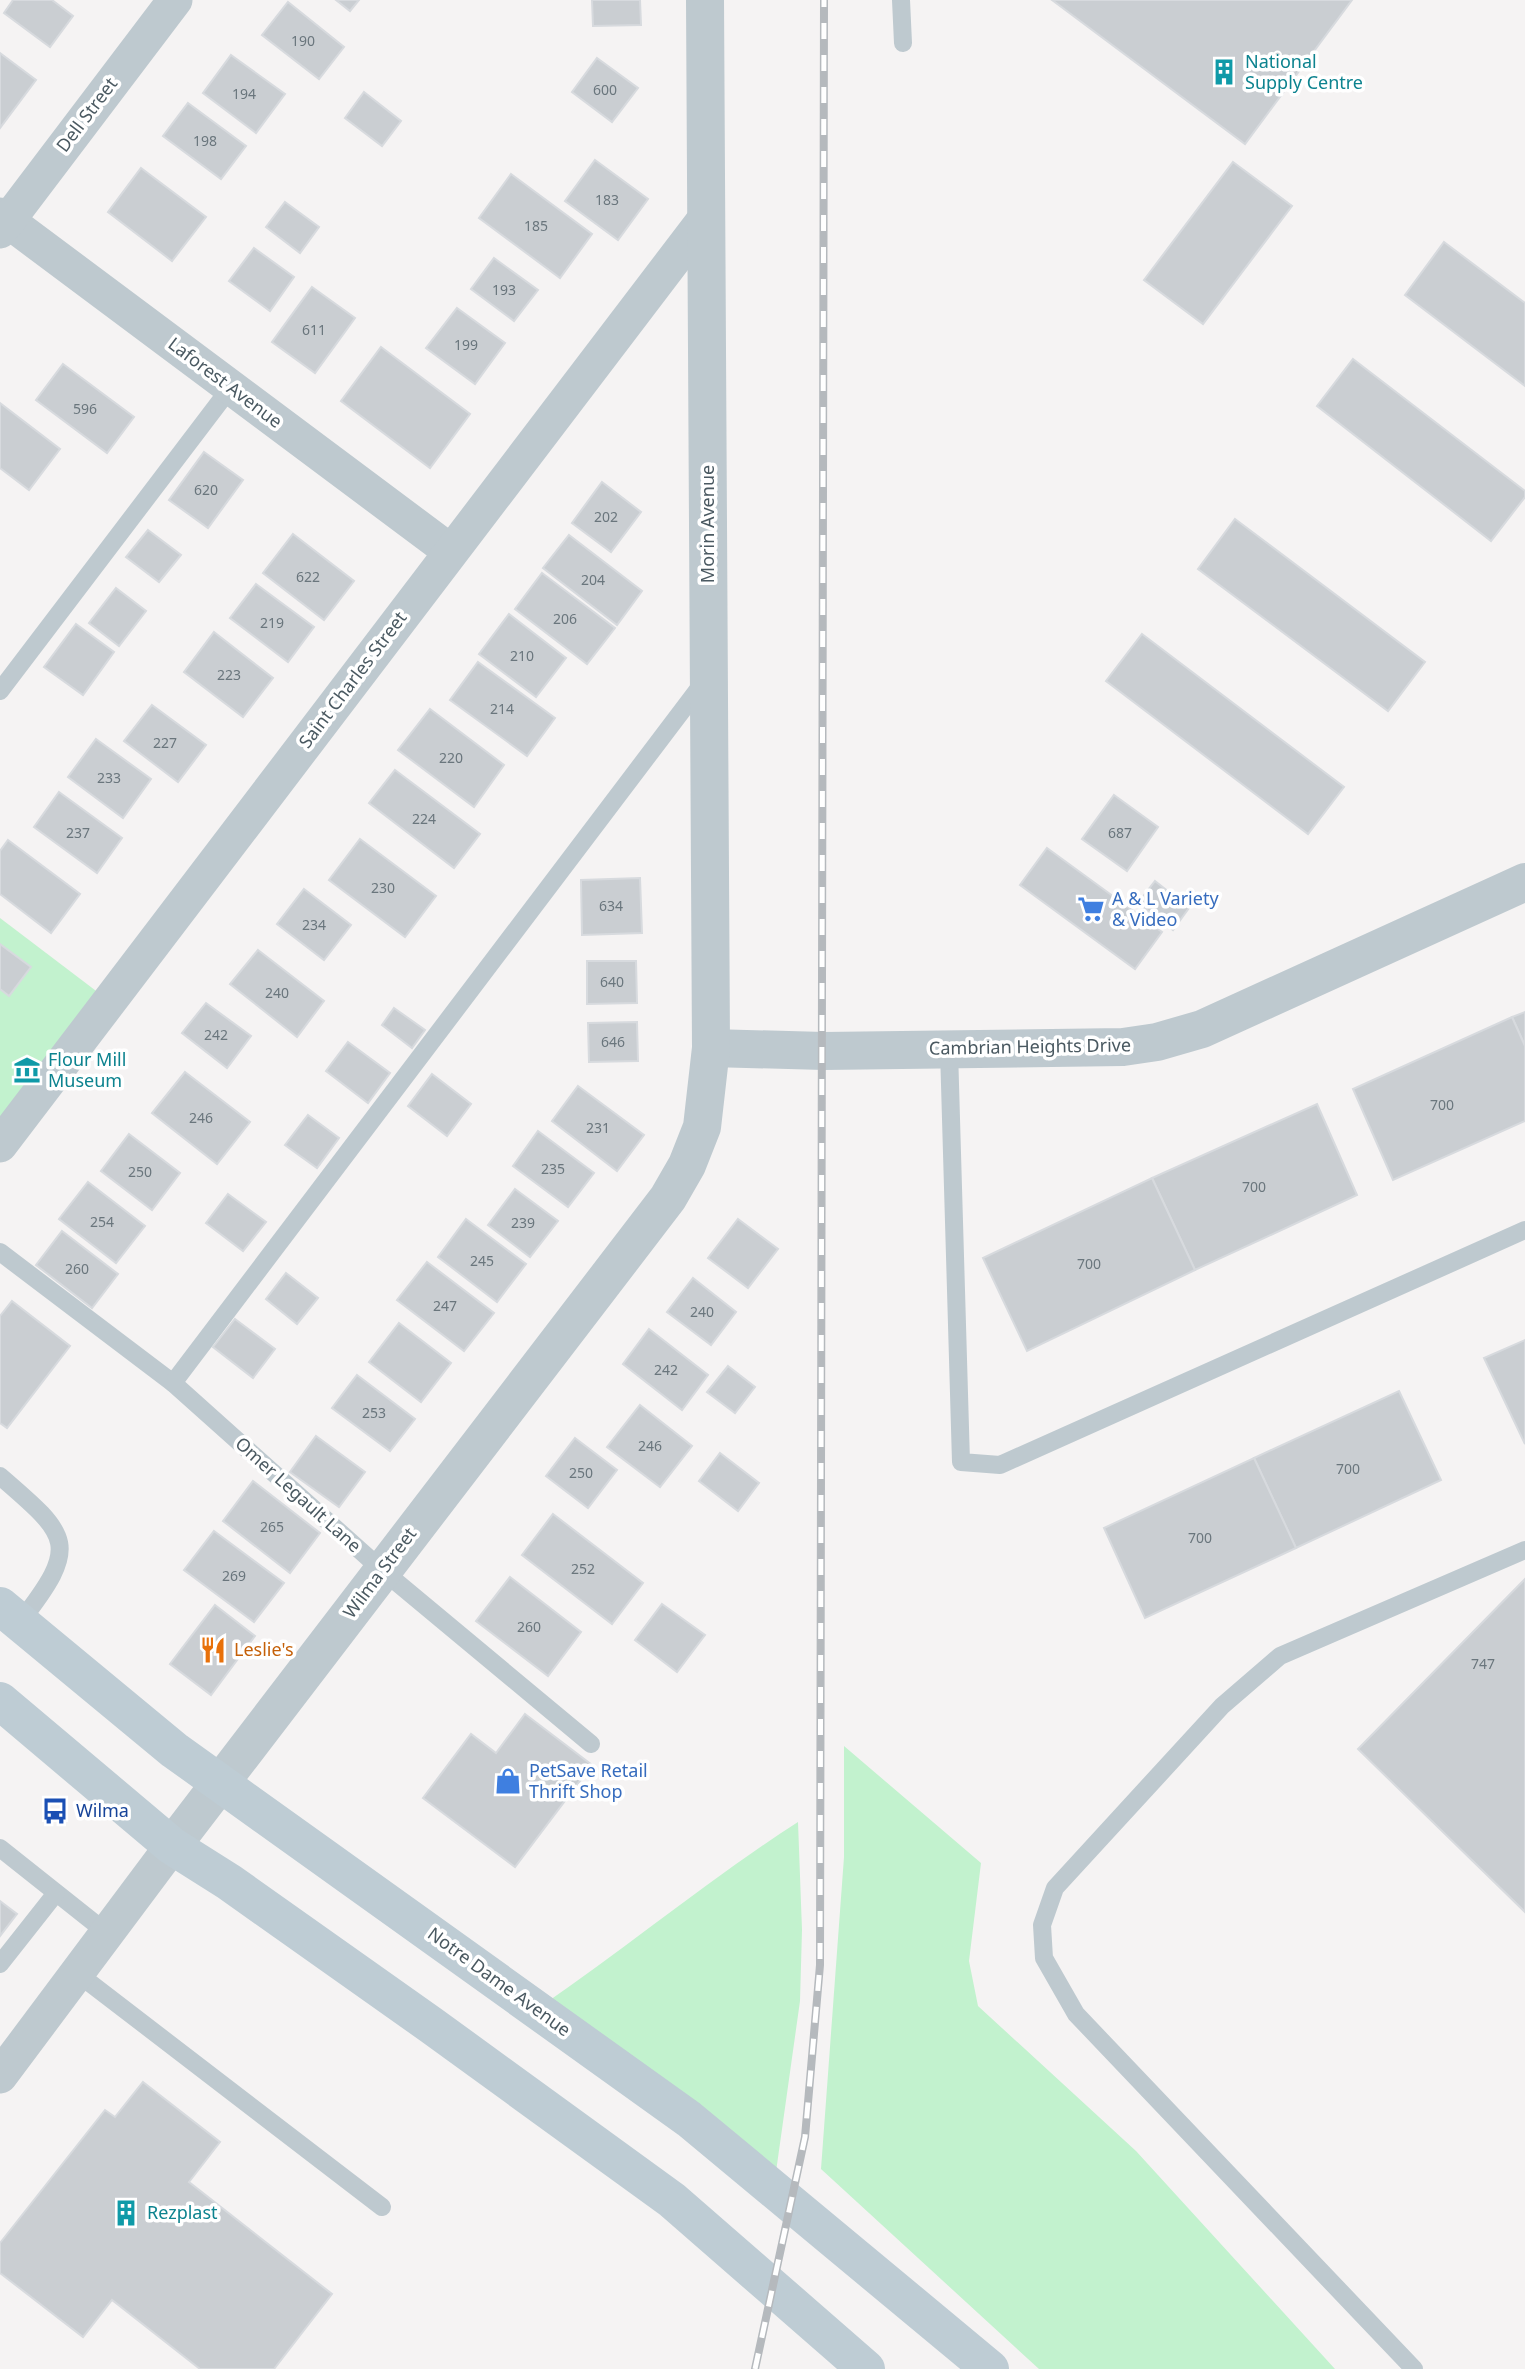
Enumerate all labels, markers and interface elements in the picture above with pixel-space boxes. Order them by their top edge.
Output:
house number: 190 [291,31,315,50]
place label: National Supply Centre [1245,49,1363,94]
building icon: National Supply Centre [1209,57,1239,87]
street label: Dell Street [50,72,122,157]
house number: 600 [593,80,617,99]
house number: 194 [232,84,256,103]
house number: 198 [193,131,217,150]
house number: 183 [595,190,619,209]
house number: 185 [524,216,548,235]
house number: 193 [492,280,516,299]
house number: 611 [302,320,326,339]
street label: Laforest Avenue [164,331,287,433]
house number: 199 [454,335,478,354]
house number: 596 [73,399,97,418]
street label: Morin Avenue [695,465,719,583]
house number: 620 [194,480,218,499]
house number: 202 [594,507,618,526]
house number: 622 [296,567,320,586]
house number: 204 [581,570,605,589]
street label: Saint Charles Street [293,606,412,753]
house number: 206 [553,609,577,628]
house number: 219 [260,613,284,632]
house number: 210 [510,646,534,665]
house number: 223 [217,665,241,684]
house number: 214 [490,699,514,718]
house number: 227 [153,733,177,752]
house number: 220 [439,748,463,767]
house number: 233 [97,768,121,787]
house number: 224 [412,809,436,828]
house number: 237 [66,823,90,842]
house number: 687 [1108,823,1132,842]
house number: 230 [371,878,395,897]
place label: A & L Variety & Video [1112,886,1219,931]
supermarket icon: A & L Variety & Video [1076,894,1106,924]
house number: 634 [599,896,623,915]
house number: 234 [302,915,326,934]
house number: 640 [600,972,624,991]
house number: 240 [265,983,289,1002]
house number: 242 [204,1025,228,1044]
house number: 646 [601,1032,625,1051]
street label: Cambrian Heights Drive [929,1032,1131,1060]
place label: Flour Mill Museum [48,1047,126,1092]
museum icon: Flour Mill Museum [12,1055,42,1085]
house number: 700 [1430,1095,1454,1114]
house number: 246 [189,1108,213,1127]
house number: 231 [586,1118,610,1137]
house number: 235 [541,1159,565,1178]
house number: 250 [128,1162,152,1181]
house number: 700 [1242,1177,1266,1196]
house number: 254 [90,1212,114,1231]
house number: 239 [511,1213,535,1232]
house number: 245 [470,1251,494,1270]
house number: 700 [1077,1254,1101,1273]
house number: 260 [65,1259,89,1278]
house number: 247 [433,1296,457,1315]
house number: 240 [690,1302,714,1321]
house number: 242 [654,1360,678,1379]
house number: 253 [362,1403,386,1422]
street label: Omer Legault Lane [231,1431,367,1557]
house number: 246 [638,1436,662,1455]
house number: 700 [1336,1459,1360,1478]
house number: 250 [569,1463,593,1482]
house number: 265 [260,1517,284,1536]
street label: Wilma Street [337,1522,422,1623]
house number: 700 [1188,1528,1212,1547]
house number: 252 [571,1559,595,1578]
house number: 269 [222,1566,246,1585]
house number: 260 [517,1617,541,1636]
restaurant icon: Leslie's [198,1635,228,1665]
place label: Leslie's [234,1637,294,1661]
house number: 747 [1471,1654,1495,1673]
place label: PetSave Retail Thrift Shop [529,1758,648,1803]
shop icon: PetSave Retail Thrift Shop [493,1766,523,1796]
bus stop icon: Wilma [40,1796,70,1826]
place label: Wilma [76,1798,129,1822]
street label: Notre Dame Avenue [423,1921,576,2041]
building icon: Rezplast [111,2198,141,2228]
place label: Rezplast [147,2200,218,2224]

